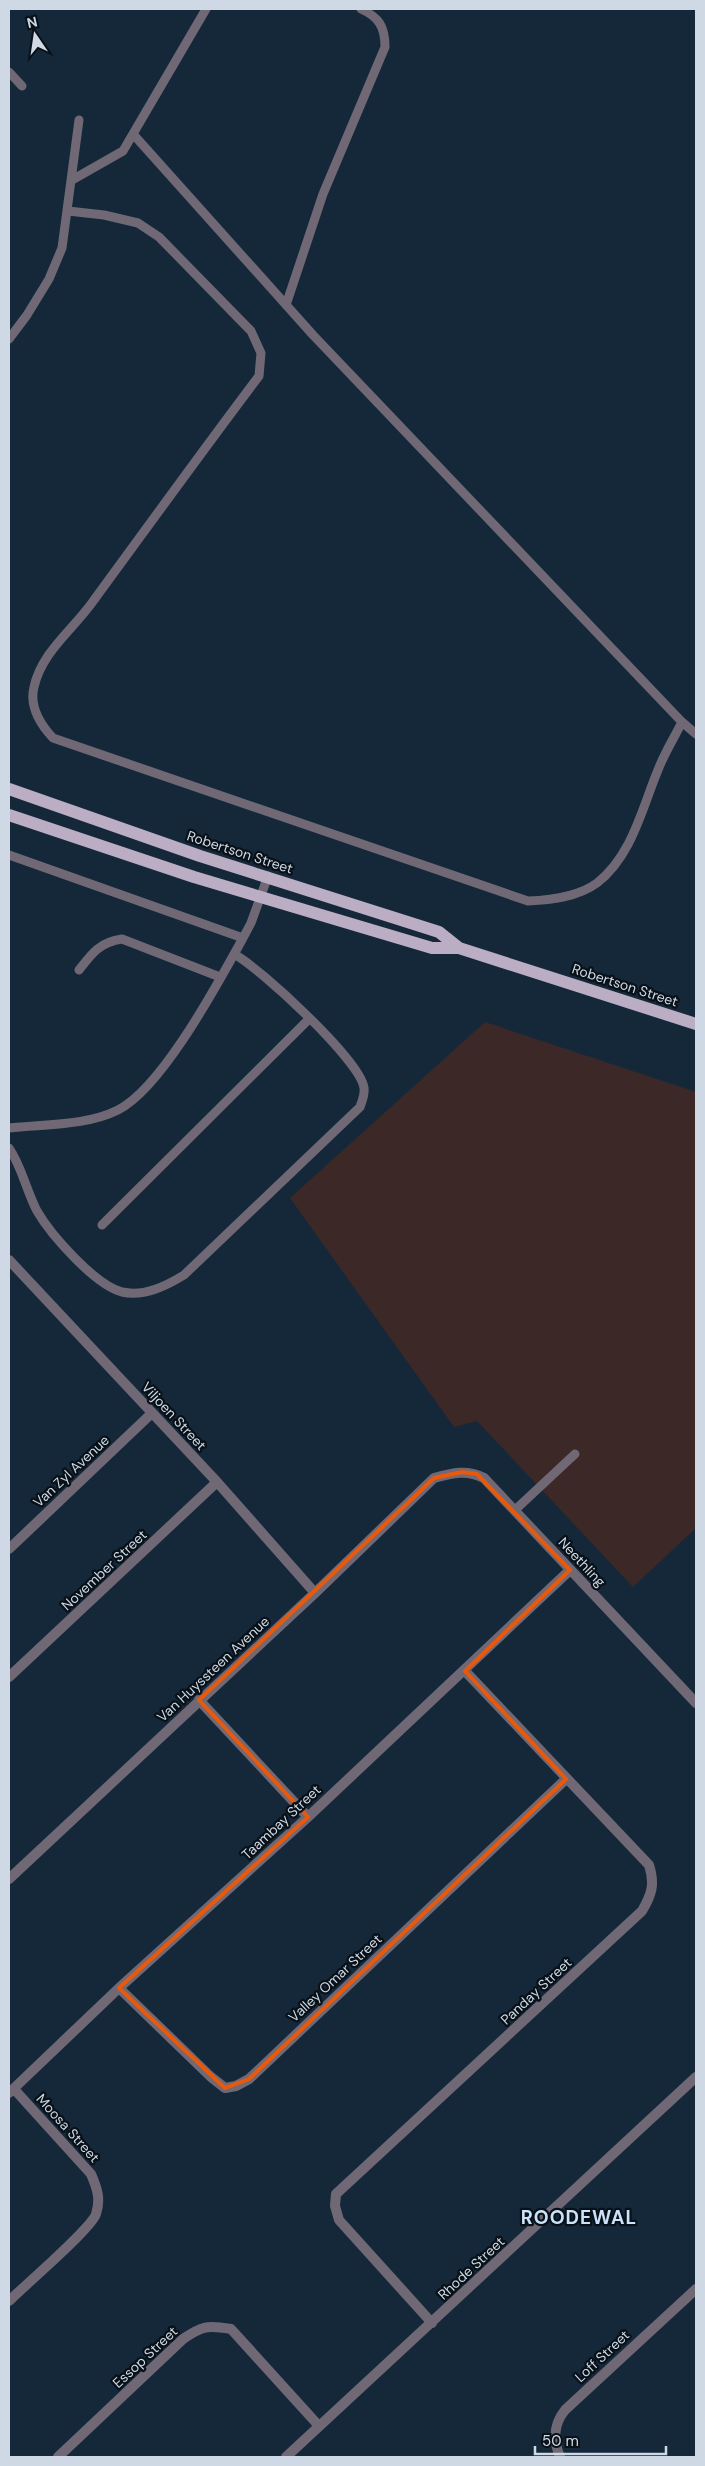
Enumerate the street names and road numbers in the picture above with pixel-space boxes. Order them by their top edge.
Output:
street label: Robertson Street [185,826,295,878]
street label: Robertson Street [570,959,680,1011]
street label: Viljoen Street [138,1378,210,1454]
street label: Van Zyl Avenue [29,1431,113,1511]
street label: November Street [57,1526,151,1614]
street label: Neethling [555,1533,610,1591]
street label: Van Huyssteen Avenue [153,1612,273,1726]
street label: Taambay Street [238,1781,324,1863]
street label: Valley Omar Street [285,1930,385,2026]
street label: Panday Street [497,1953,575,2029]
street label: Moosa Street [32,2090,104,2166]
street label: Rhode Street [434,2232,508,2304]
street label: Essop Street [109,2322,181,2392]
street label: Loff Street [571,2326,633,2386]

